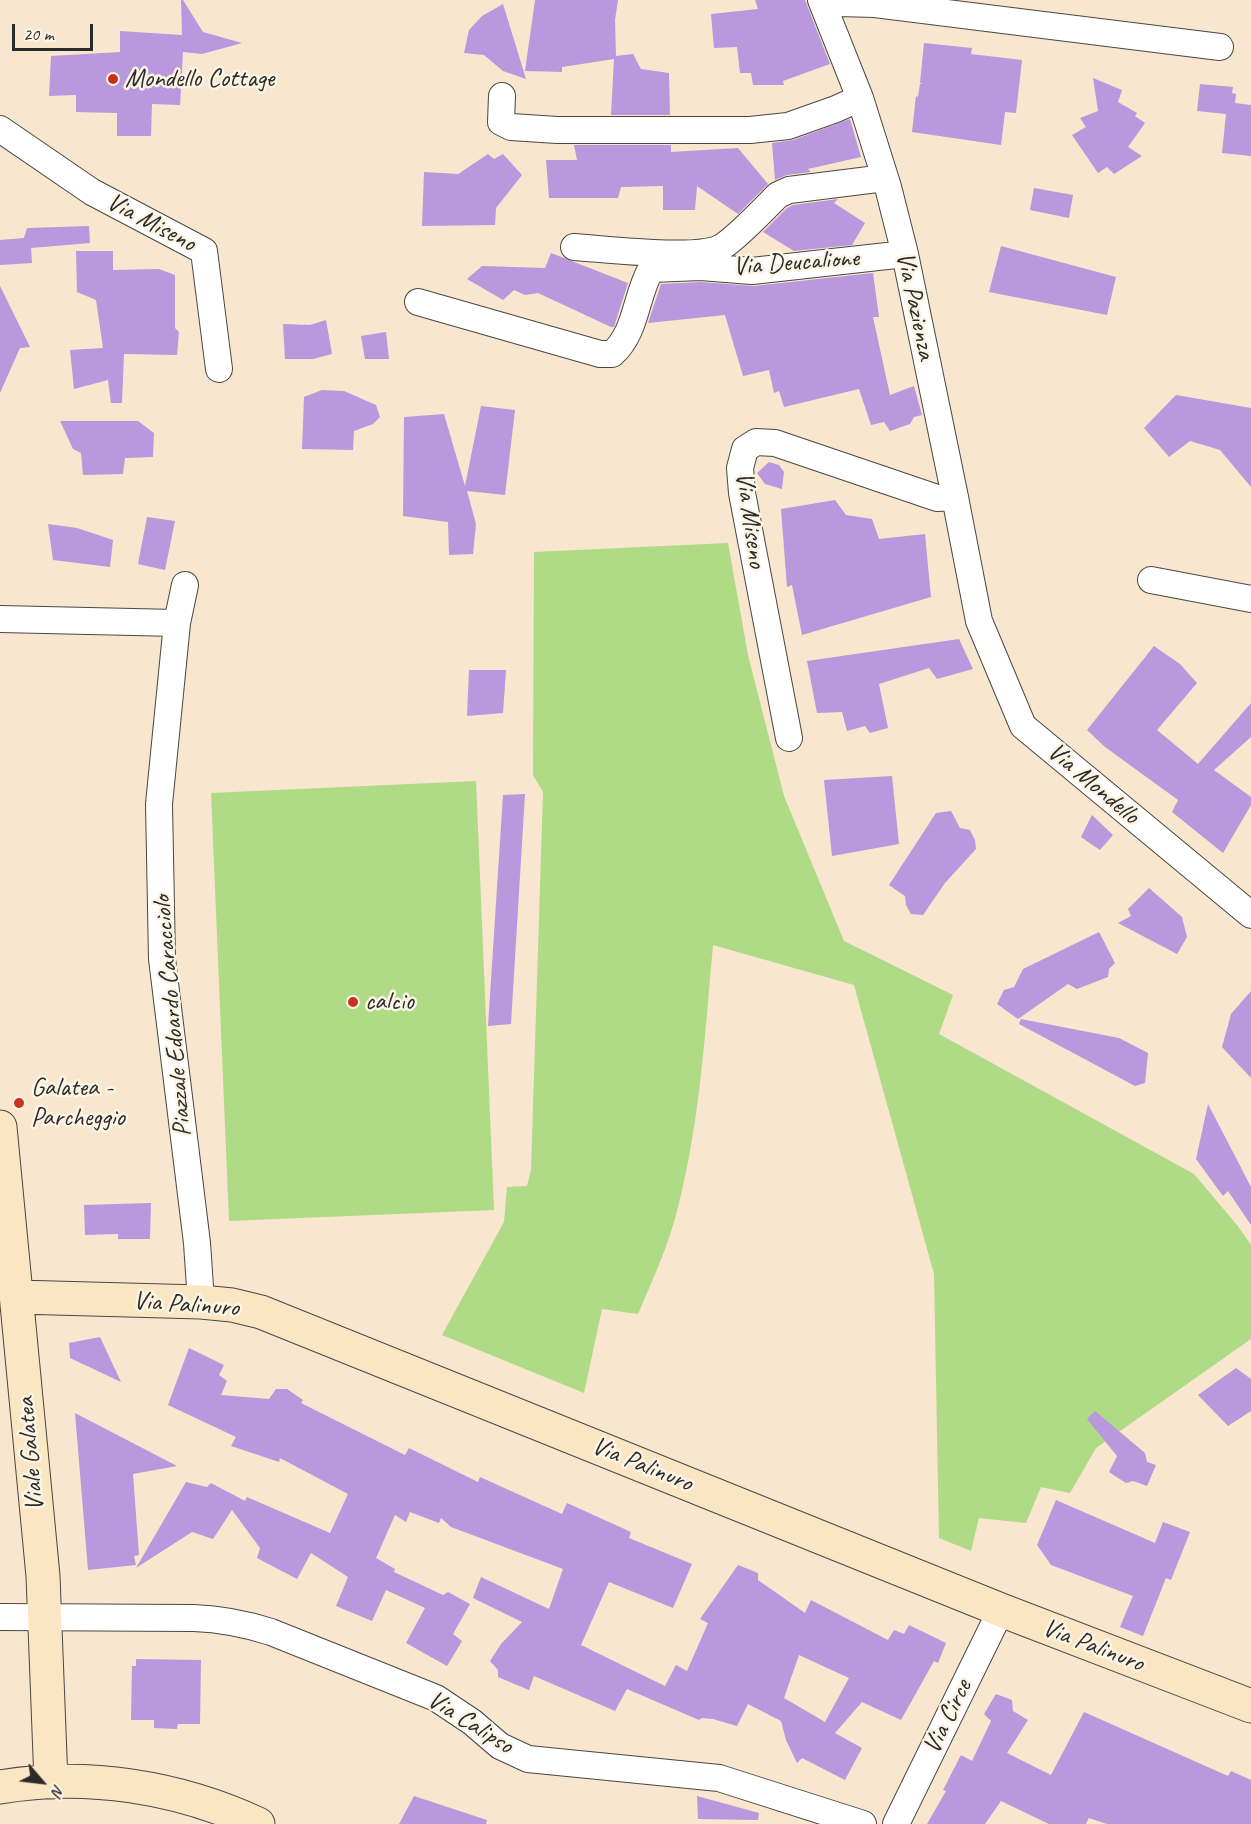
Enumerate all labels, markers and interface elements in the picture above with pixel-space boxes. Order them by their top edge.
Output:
scale bar [15,12,96,50]
text: 20 m [23,23,54,45]
place label: Mondello Cottage [125,63,274,95]
marker: Mondello Cottage [106,72,120,86]
street label: Via Miseno [101,187,201,259]
street label: Via Deucalione [732,243,860,283]
street label: Via Pazienza [888,249,942,363]
street label: Via Miseno [728,470,772,570]
street label: Via Mondello [1041,737,1145,831]
street label: Piazzale Edoardo Caracciolo [147,894,199,1138]
place label: calcio [365,986,414,1018]
marker: calcio [346,995,360,1009]
place label: Galatea - Parcheggio [31,1072,125,1134]
marker: Galatea - Parcheggio [12,1096,26,1110]
street label: Via Palinuro [132,1286,240,1324]
street label: Viale Galatea [10,1396,52,1512]
street label: Via Palinuro [587,1431,697,1499]
street label: Via Palinuro [1038,1612,1148,1680]
street label: Via Circe [917,1675,979,1759]
street label: Via Calipso [421,1685,519,1761]
north arrow [12,1752,72,1812]
text: N [47,1781,69,1800]

